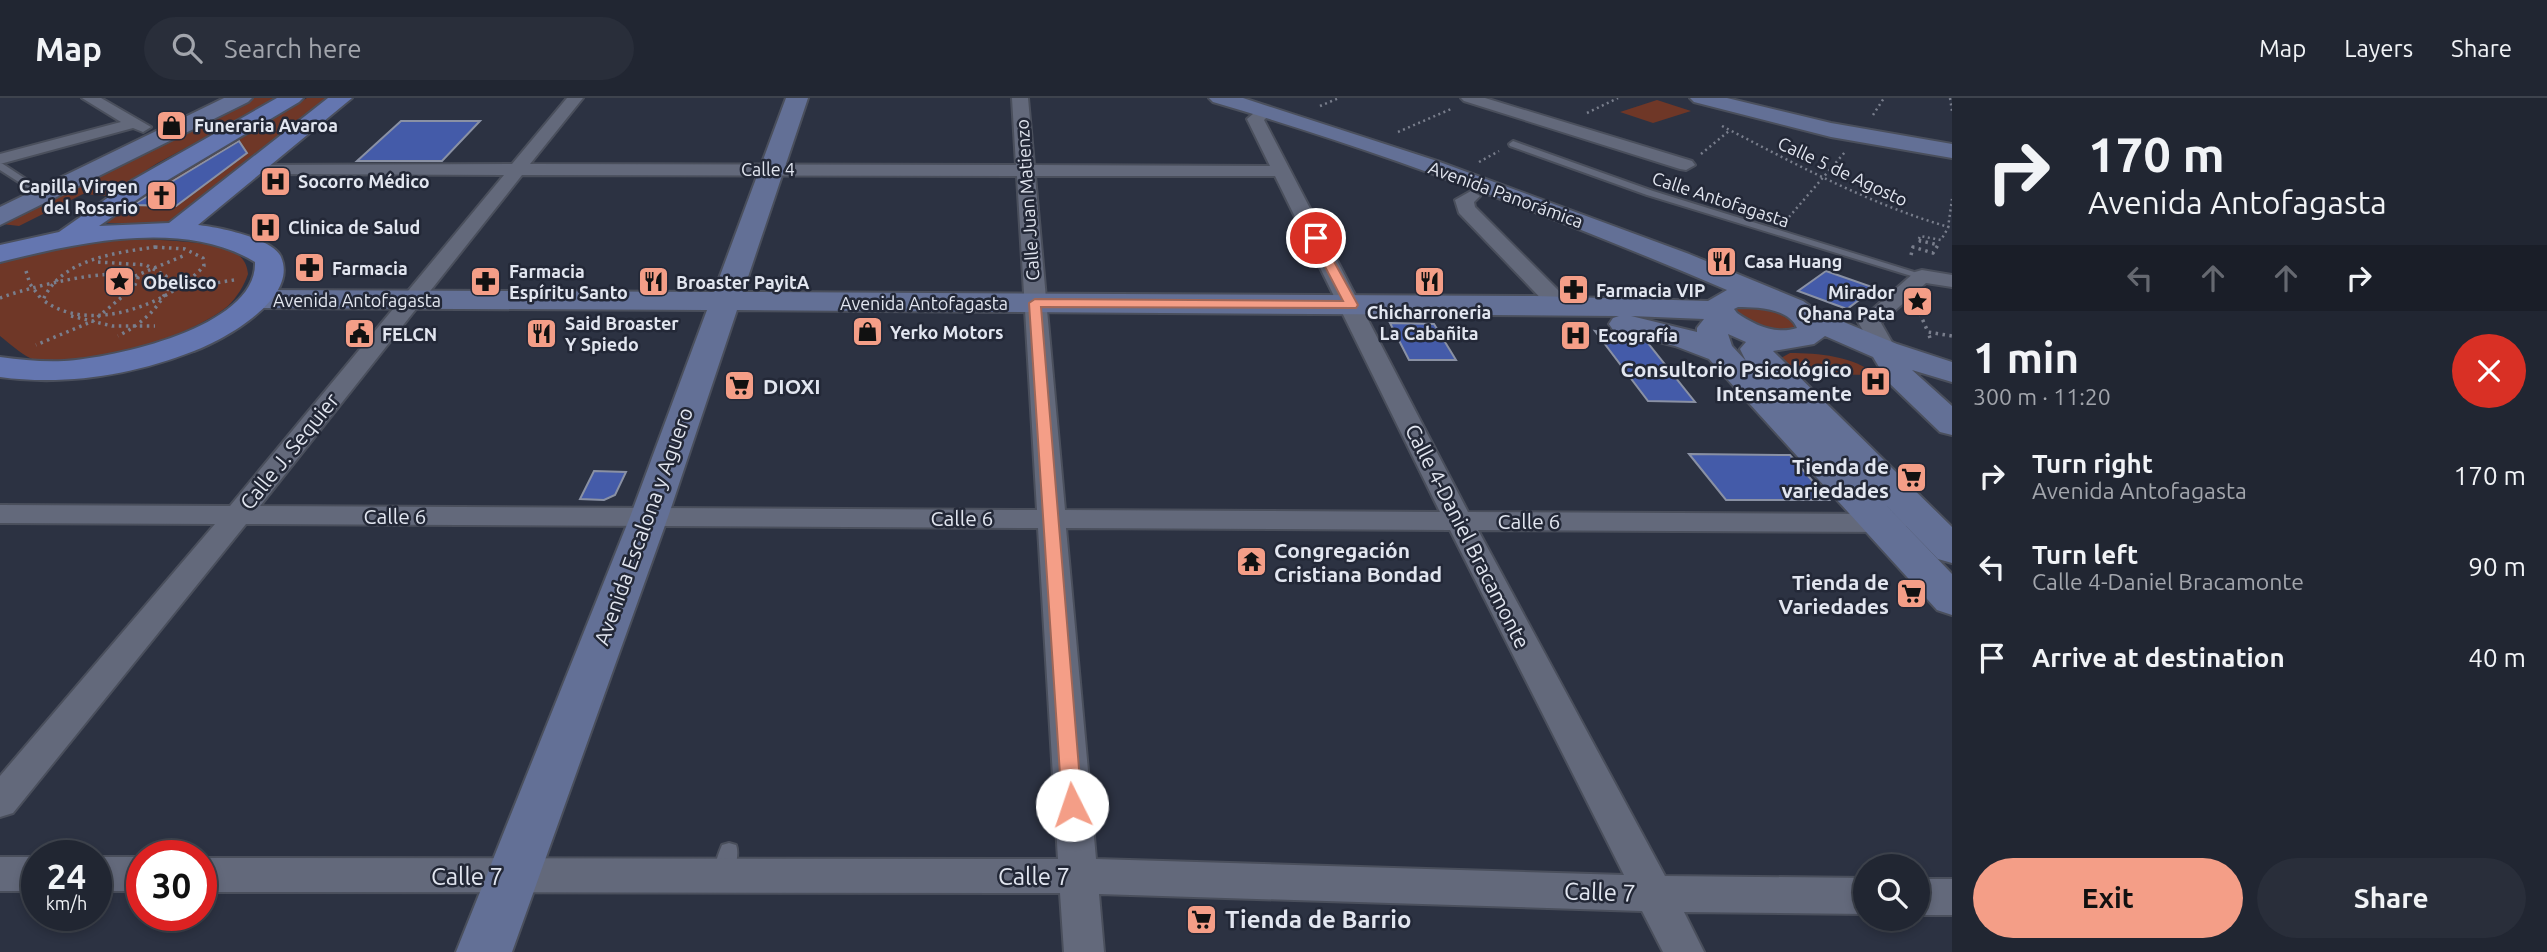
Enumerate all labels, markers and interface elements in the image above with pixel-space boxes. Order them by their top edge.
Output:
search box [144,17,634,80]
icon: search [168,29,206,67]
text: Map [35,30,102,67]
text: Search here [224,34,362,63]
text: Map [2259,35,2306,62]
text: Layers [2344,35,2413,62]
text: Share [2451,35,2512,62]
shop icon: Funeraria Avaroa [154,108,188,142]
place label: Funeraria Avaroa [194,115,338,135]
street label: Calle Juan Matienzo [1011,119,1043,281]
icon: right [1973,126,2064,217]
text: 170 m [2088,126,2225,181]
street label: Calle 5 de Agosto [1775,132,1911,210]
street label: Avenida Panorámica [1426,157,1586,231]
street label: Calle 4 [741,159,795,179]
hospital icon: Socorro Médico [258,164,292,198]
street label: Calle Antofagasta [1650,167,1792,231]
place label: Socorro Médico [298,171,430,191]
place label: Capilla Virgen del Rosario [19,176,138,217]
church icon: Capilla Virgen del Rosario [144,179,178,213]
text: Avenida Antofagasta [2088,184,2387,220]
pin [1286,208,1346,268]
hospital icon: Clinica de Salud [248,210,282,244]
place label: Clinica de Salud [288,217,420,237]
icon: arrive [1297,219,1335,257]
restaurant icon: Casa Huang [1704,244,1738,278]
pharmacy icon: Farmacia [292,251,326,285]
place label: Casa Huang [1744,251,1842,271]
place label: Farmacia [332,258,408,278]
icon: left [2121,259,2159,297]
icon: ahead [2194,259,2232,297]
icon: ahead [2267,259,2305,297]
icon: right [2340,259,2378,297]
place label: Farmacia Espíritu Santo [509,261,628,302]
pharmacy icon: Farmacia Espíritu Santo [469,264,503,298]
restaurant icon: Chicharroneria La Cabañita [1412,264,1446,298]
place icon: Obelisco [103,265,137,299]
restaurant icon: Broaster PayitA [636,265,670,299]
place label: Obelisco [143,272,217,292]
place label: Broaster PayitA [676,272,810,292]
pharmacy icon: Farmacia VIP [1556,273,1590,307]
place label: Farmacia VIP [1596,280,1705,300]
place label: Mirador Qhana Pata [1798,282,1896,323]
place icon: Mirador Qhana Pata [1901,285,1935,319]
street label: Avenida Antofagasta [273,290,441,310]
street label: Avenida Antofagasta [840,293,1008,313]
place label: Chicharroneria La Cabañita [1367,302,1491,343]
place label: Said Broaster Y Spiedo [565,313,679,354]
shop icon: Yerko Motors [850,315,884,349]
restaurant icon: Said Broaster Y Spiedo [525,316,559,350]
public building icon: FELCN [342,317,376,351]
hospital icon: Ecografía [1558,318,1592,352]
place label: Yerko Motors [890,322,1004,342]
place label: FELCN [382,324,437,344]
place label: Ecografía [1598,325,1678,345]
text: 1 min [1973,334,2079,381]
button: close [2452,334,2526,408]
place label: Consultorio Psicológico Intensamente [1620,357,1852,405]
hospital icon: Consultorio Psicológico Intensamente [1858,364,1892,398]
supermarket icon: DIOXI [723,369,757,403]
place label: DIOXI [763,374,821,398]
text: 300 m · 11:20 [1973,384,2111,409]
street label: Calle J. Sequier [235,388,343,514]
street label: Avenida Escalona y Aguero [589,404,697,648]
street label: Calle 4-Daniel Bracamonte [1401,420,1535,652]
text: Turn right [2032,449,2153,478]
place label: Tienda de variedades [1781,454,1889,502]
icon: right [1973,457,2011,495]
supermarket icon: Tienda de variedades [1895,461,1929,495]
text: 170 m [2454,461,2526,490]
text: Avenida Antofagasta [2032,478,2247,503]
street label: Calle 6 [364,504,426,528]
street label: Calle 6 [931,506,993,530]
street label: Calle 6 [1498,509,1560,533]
place label: Congregación Cristiana Bondad [1274,538,1442,586]
text: Turn left [2032,540,2138,569]
temple icon: Congregación Cristiana Bondad [1234,545,1268,579]
icon: left [1973,548,2011,586]
text: 90 m [2468,552,2526,581]
text: Calle 4-Daniel Bracamonte [2032,569,2304,594]
place label: Tienda de Variedades [1778,570,1889,618]
supermarket icon: Tienda de Variedades [1895,577,1929,611]
icon: arrive [1973,639,2011,677]
text: Arrive at destination [2032,643,2285,672]
text: 40 m [2468,643,2526,672]
position arrow [1035,768,1109,842]
speed limit sign: 30 [126,840,217,931]
map controls [1853,854,1930,931]
button: search [1853,854,1930,931]
text: 24 [47,856,86,896]
button: Exit [1973,858,2243,938]
button: Share [2257,858,2526,938]
street label: Calle 7 [431,863,503,890]
street label: Calle 7 [998,863,1070,890]
street label: Calle 7 [1564,877,1636,907]
text: km/h [46,893,87,913]
supermarket icon: Tienda de Barrio [1185,902,1219,936]
place label: Tienda de Barrio [1225,906,1411,933]

